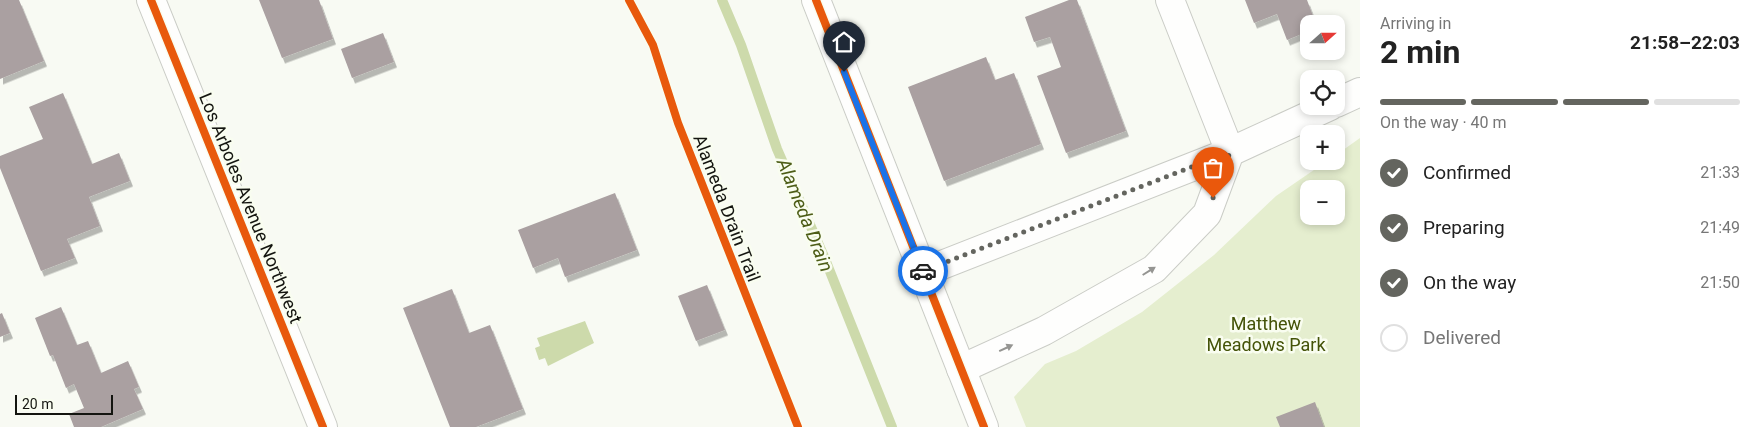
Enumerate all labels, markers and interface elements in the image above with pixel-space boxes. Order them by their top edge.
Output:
text: Arriving in [1380,14,1451,33]
north arrow [1300,15,1345,60]
map controls [1300,15,1345,225]
pin [823,21,865,72]
icon: home [830,28,858,56]
text: 21:58–22:03 [1630,31,1740,54]
text: 2 min [1380,33,1460,71]
button: locate [1300,70,1345,115]
street label: Los Arboles Avenue Northwest [195,90,307,326]
text: On the way · 40 m [1380,113,1507,132]
button: + [1300,125,1345,170]
street label: Alameda Drain Trail [689,132,765,284]
pin [1192,147,1234,198]
water label: Alameda Drain [771,154,838,275]
icon: bag [1199,154,1227,182]
icon: check [1380,159,1408,187]
text: Confirmed [1423,161,1511,184]
text: 21:33 [1700,163,1740,182]
button: − [1300,180,1345,225]
icon: check [1380,214,1408,242]
text: Preparing [1423,216,1505,239]
text: 21:49 [1700,218,1740,237]
courier [898,246,948,296]
icon: car [909,257,937,285]
one-way arrow [1142,267,1155,276]
icon: check [1380,269,1408,297]
text: On the way [1423,271,1516,294]
text: 21:50 [1700,273,1740,292]
park label: Matthew Meadows Park [1206,313,1326,355]
text: Delivered [1423,326,1501,349]
one-way arrow [999,344,1013,352]
scale bar [15,392,112,415]
text: 20 m [22,396,54,412]

